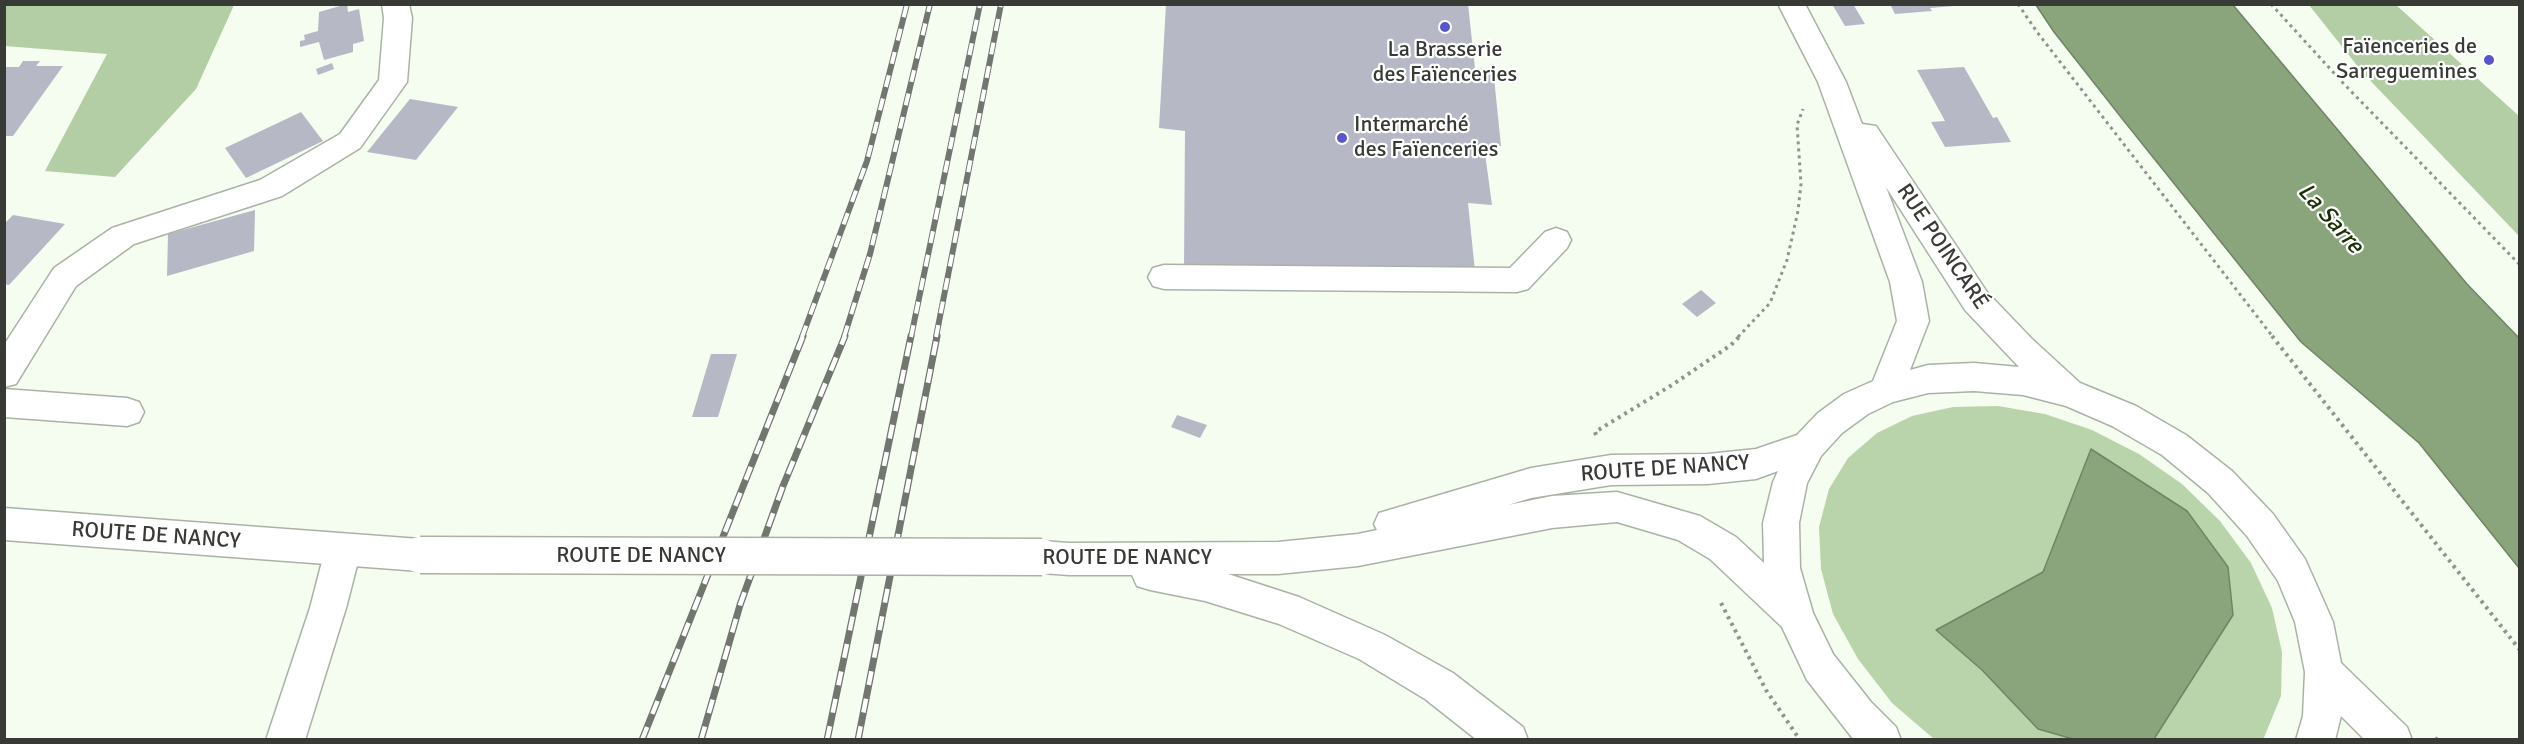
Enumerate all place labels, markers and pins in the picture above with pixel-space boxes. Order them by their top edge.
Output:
marker: La Brasserie des Faïenceries [1438,20,1452,34]
place label: Faïenceries de Sarreguemines [2336,34,2477,86]
place label: La Brasserie des Faïenceries [1373,37,1517,88]
marker: Faïenceries de Sarreguemines [2482,53,2496,67]
place label: Intermarché des Faïenceries [1354,112,1498,164]
marker: Intermarché des Faïenceries [1335,131,1349,145]

